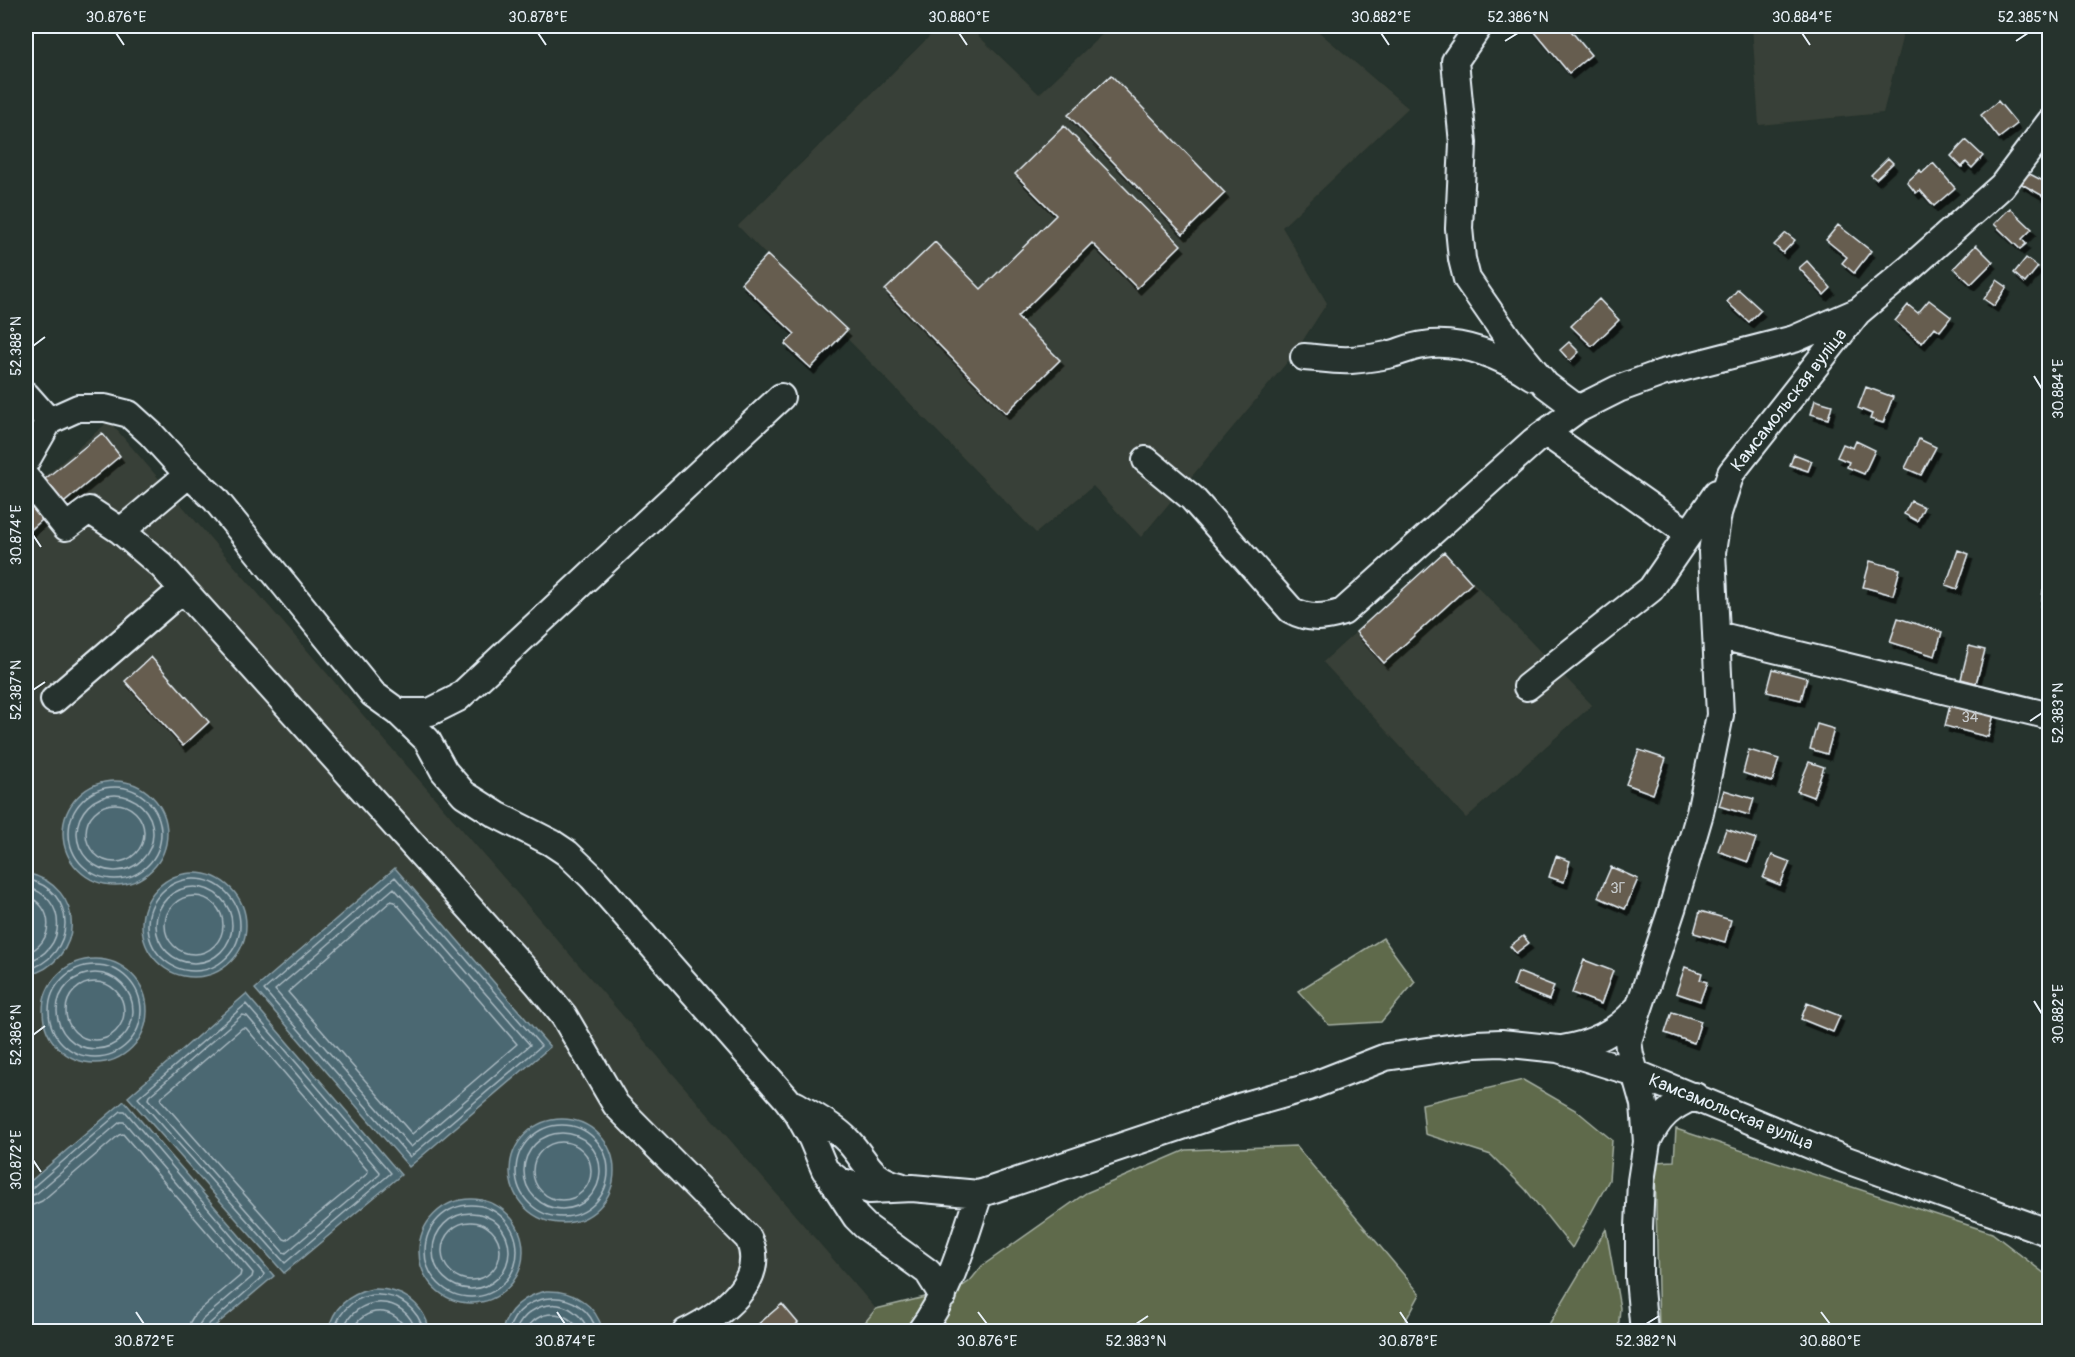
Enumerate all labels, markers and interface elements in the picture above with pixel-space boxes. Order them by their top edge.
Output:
text: 30.876°E [86,8,146,27]
text: 30.878°E [508,8,568,27]
text: 30.880°E [928,8,990,27]
text: 30.882°E [1351,8,1411,27]
text: 52.386°N [1487,8,1549,27]
text: 30.884°E [1772,8,1832,27]
text: 52.385°N [1998,8,2058,27]
text: 52.388°N [7,316,26,376]
street label: Камсамольская вуліца [1726,324,1852,476]
text: 30.884°E [2049,359,2068,419]
text: 30.874°E [7,505,26,565]
text: 52.387°N [7,660,26,720]
text: 52.383°N [2049,683,2068,743]
house number: 34 [1961,708,1979,727]
house number: 3Г [1610,879,1626,898]
text: 30.882°E [2049,984,2068,1044]
text: 52.386°N [7,1004,26,1066]
street label: Камсамольская вуліца [1645,1068,1817,1156]
text: 30.872°E [7,1130,26,1190]
text: 30.872°E [114,1332,174,1351]
text: 30.874°E [535,1332,595,1351]
text: 30.876°E [957,1332,1017,1351]
text: 52.383°N [1106,1332,1166,1351]
text: 30.878°E [1378,1332,1438,1351]
text: 52.382°N [1616,1332,1676,1351]
text: 30.880°E [1799,1332,1861,1351]

